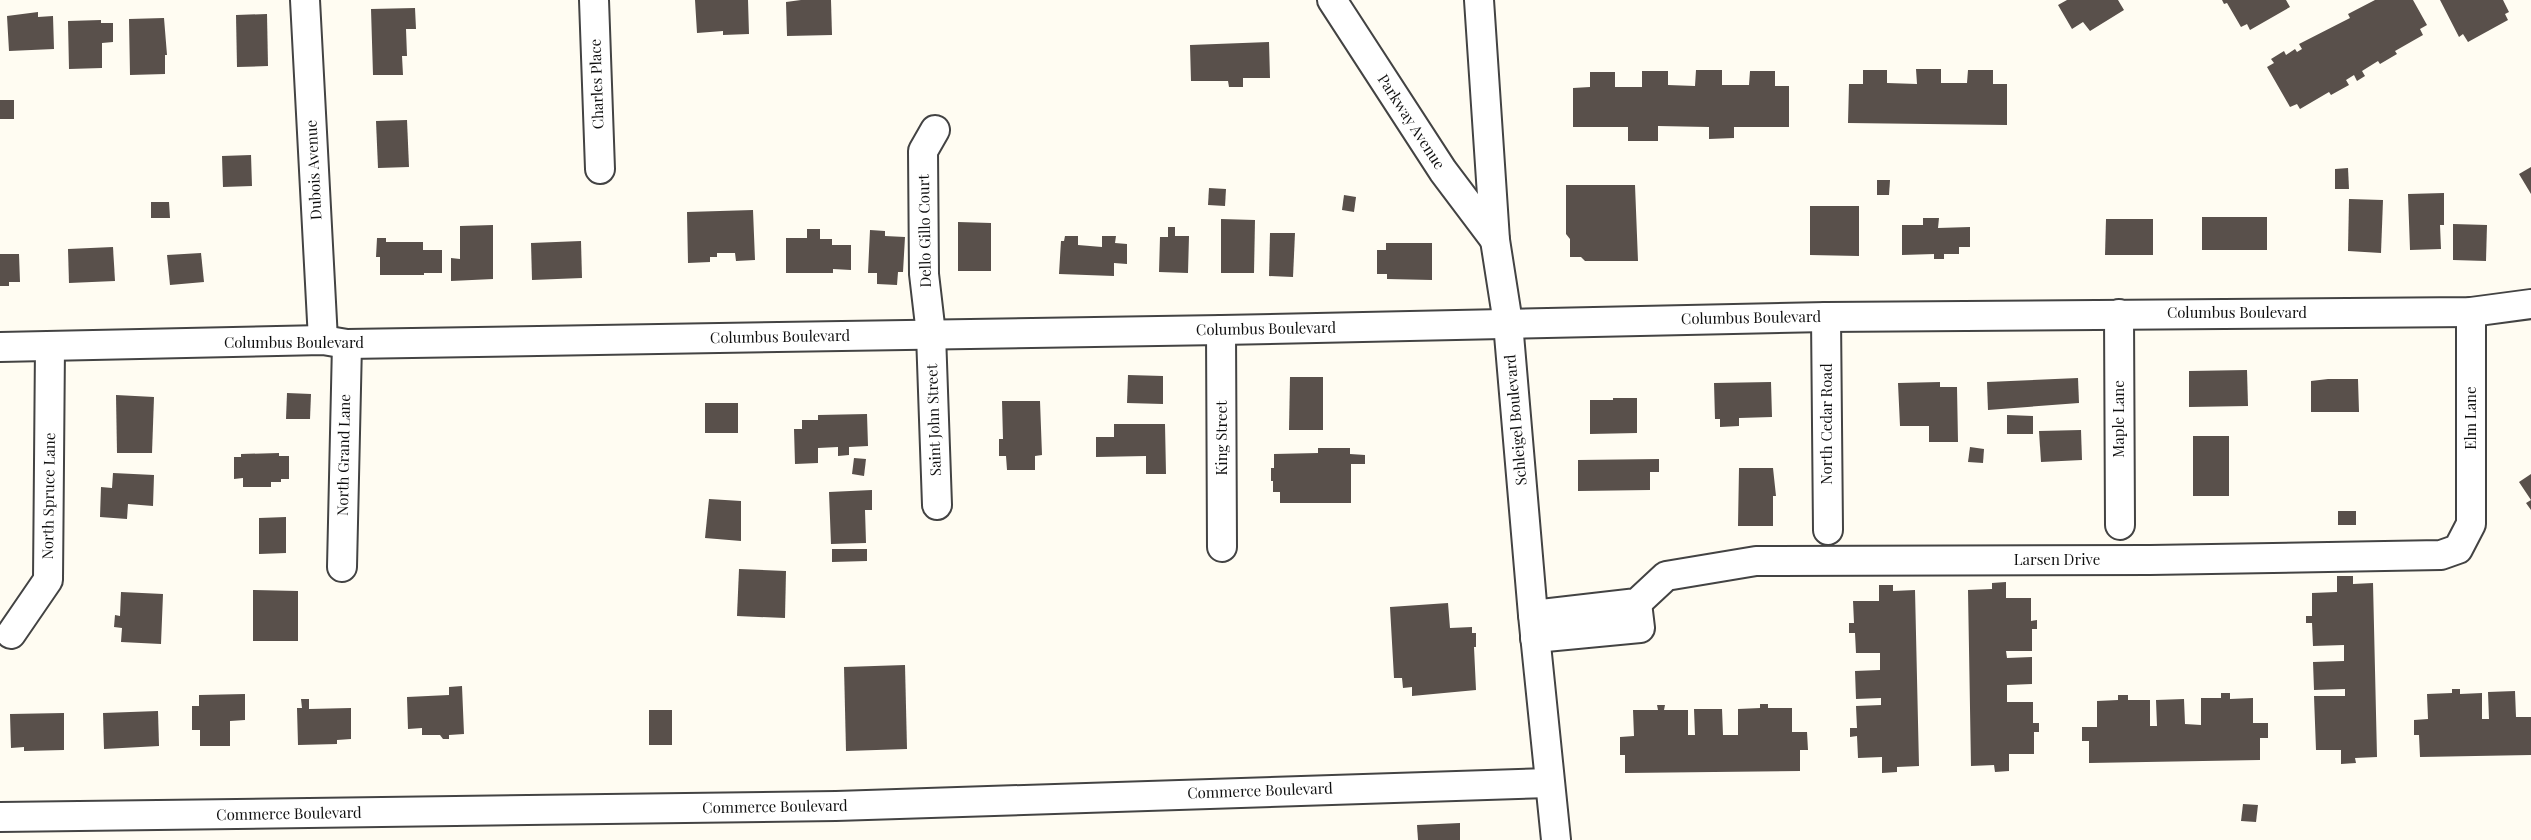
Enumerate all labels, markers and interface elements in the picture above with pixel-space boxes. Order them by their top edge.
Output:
street label: Charles Place [584,38,608,130]
street label: Parkway Avenue [1374,70,1450,173]
street label: Dubois Avenue [300,120,326,221]
street label: Dello Gillo Court [913,173,935,288]
street label: Columbus Boulevard [2167,302,2307,322]
street label: Columbus Boulevard [1681,306,1821,328]
street label: Columbus Boulevard [1196,317,1336,339]
street label: Columbus Boulevard [710,325,850,347]
street label: Columbus Boulevard [224,332,364,352]
street label: Schleigel Boulevard [1499,353,1531,486]
street label: Saint John Street [921,363,945,476]
street label: North Cedar Road [1816,363,1836,485]
street label: Maple Lane [2108,380,2128,458]
street label: Elm Lane [2460,386,2480,450]
street label: North Grand Lane [332,394,354,516]
street label: King Street [1211,400,1231,475]
street label: North Spruce Lane [37,432,59,560]
street label: Larsen Drive [2014,549,2100,569]
street label: Commerce Boulevard [1187,777,1333,803]
street label: Commerce Boulevard [702,795,848,817]
street label: Commerce Boulevard [216,802,362,824]

